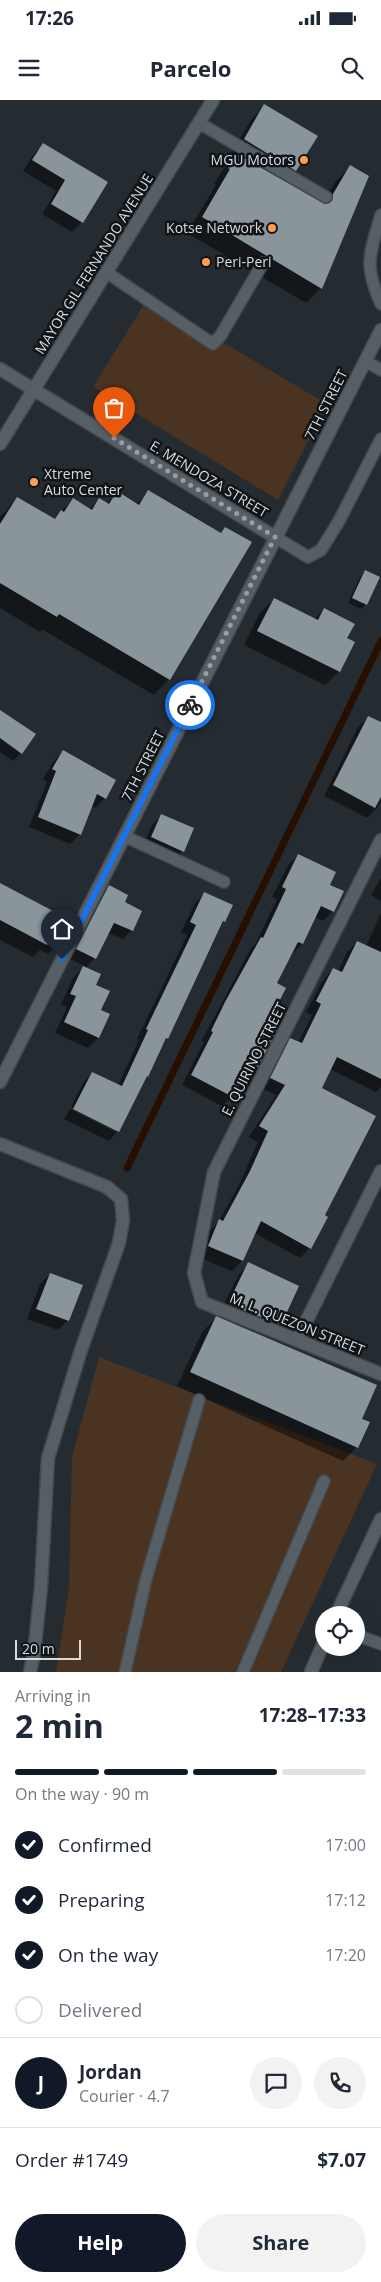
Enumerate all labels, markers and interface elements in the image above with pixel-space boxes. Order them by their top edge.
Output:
text: 17:26 [25,5,74,31]
text: Parcelo [150,53,231,83]
icon: menu [15,54,43,82]
icon: search [338,54,366,82]
place label: MGU Motors [211,150,294,169]
marker: MGU Motors [298,154,310,166]
street label: MAYOR GIL FERNANDO AVENUE [30,170,157,357]
place label: Kotse Network [166,218,263,237]
marker: Kotse Network [266,222,278,234]
place label: Peri-Peri [216,252,272,271]
marker: Peri-Peri [200,256,212,268]
street label: 7TH STREET [300,366,352,443]
pin [93,387,135,438]
icon: bag [100,394,128,422]
street label: E. MENDOZA STREET [147,436,272,522]
place label: Xtreme Auto Center [44,464,123,499]
marker: Xtreme Auto Center [28,476,40,488]
courier [165,680,215,730]
icon: bike [176,691,204,719]
street label: 7TH STREET [117,727,169,804]
pin [41,908,83,959]
icon: home [48,915,76,943]
street label: E. QUIRINO STREET [217,999,291,1119]
street label: M. L. QUEZON STREET [227,1288,368,1359]
map controls [315,1606,365,1656]
button: locate [315,1606,365,1656]
scale bar [15,1637,81,1660]
text: 20 m [22,1639,55,1658]
text: Arriving in [15,1685,91,1707]
text: 17:28–17:33 [259,1702,366,1728]
text: 2 min [15,1704,104,1747]
text: On the way · 90 m [15,1783,149,1805]
icon: check [15,1831,43,1859]
text: Confirmed [58,1832,152,1858]
text: 17:00 [325,1834,366,1856]
icon: check [15,1886,43,1914]
text: Preparing [58,1887,145,1913]
text: 17:12 [325,1889,366,1911]
icon: check [15,1941,43,1969]
text: On the way [58,1942,158,1968]
text: 17:20 [325,1944,366,1966]
text: Delivered [58,1997,142,2023]
button: chat [250,2057,302,2109]
button: phone [314,2057,366,2109]
text: Jordan [79,2059,142,2085]
text: J [38,2070,44,2096]
text: Courier · 4.7 [79,2085,170,2107]
text: Order #1749 [15,2147,128,2173]
text: $7.07 [317,2147,366,2173]
button: Help [15,2214,186,2272]
button: Share [196,2214,366,2272]

